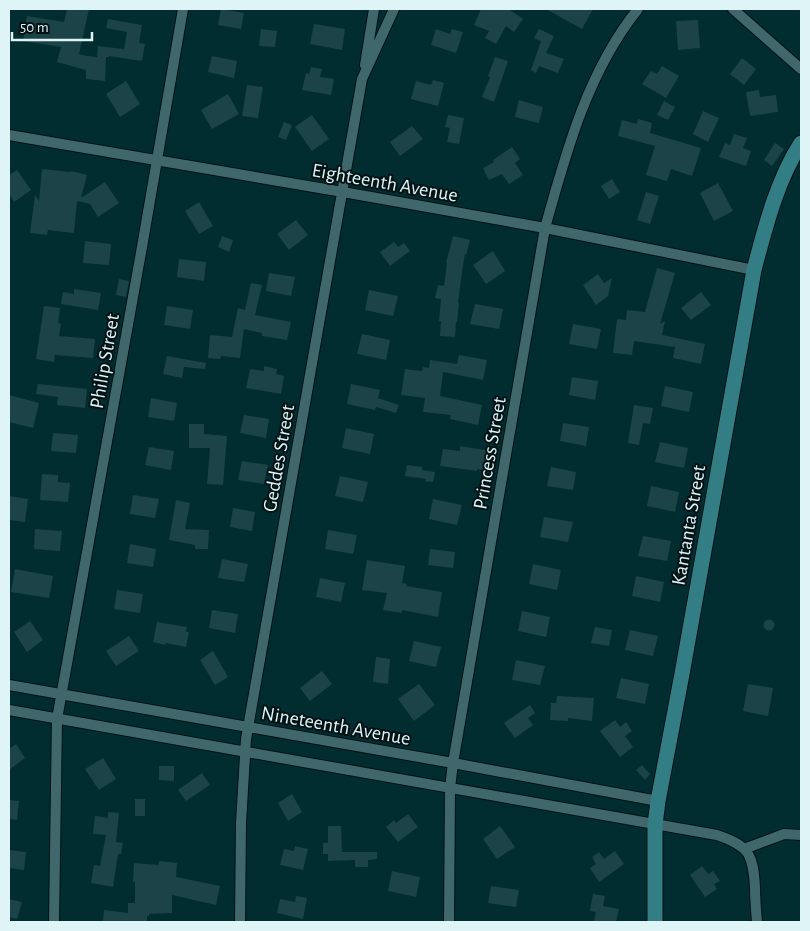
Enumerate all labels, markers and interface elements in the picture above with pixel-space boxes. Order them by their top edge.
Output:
scale bar [12,10,92,42]
text: 50 m [20,20,49,35]
street label: Eighteenth Avenue [310,160,459,206]
street label: Philip Street [87,312,123,410]
street label: Princess Street [470,395,510,511]
street label: Geddes Street [260,402,298,513]
street label: Kantanta Street [669,463,710,587]
street label: Nineteenth Avenue [260,703,412,749]

